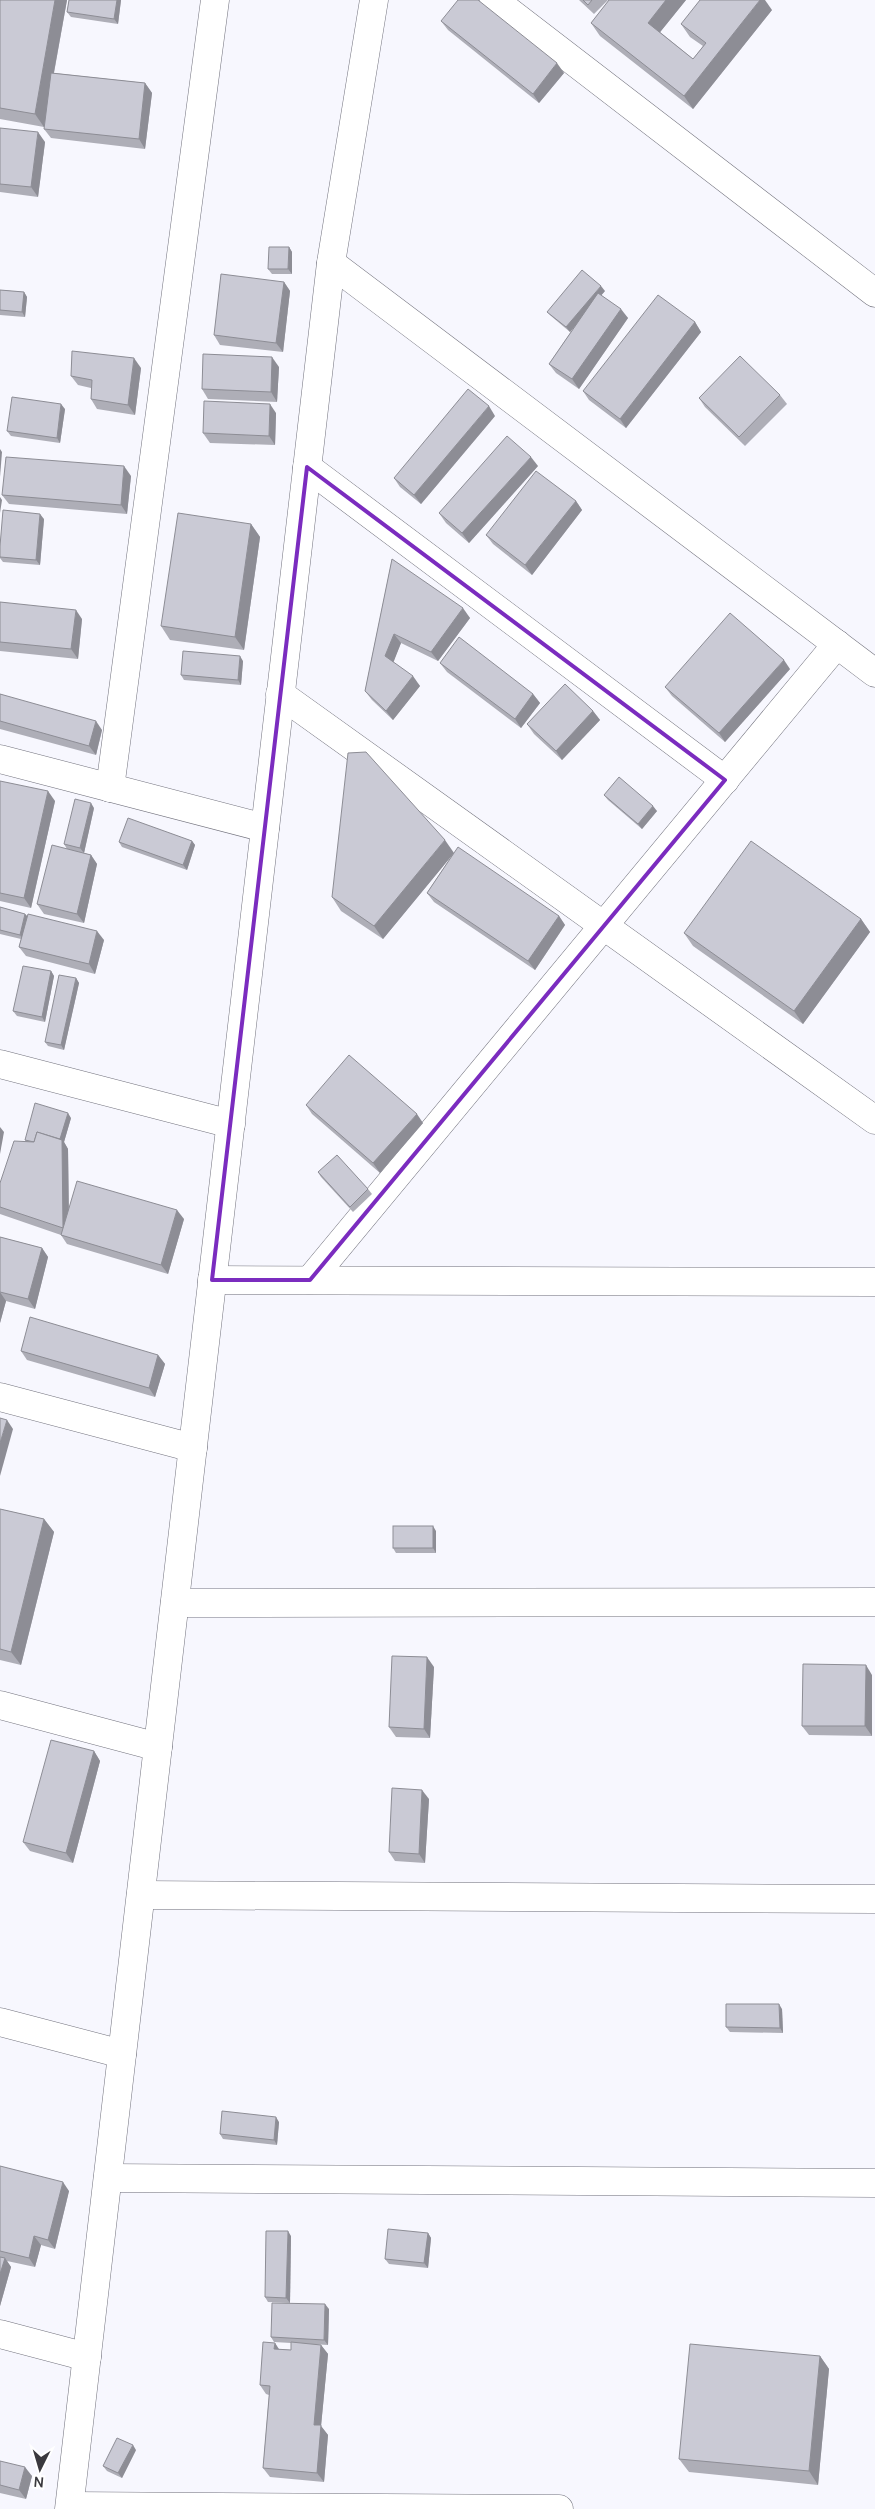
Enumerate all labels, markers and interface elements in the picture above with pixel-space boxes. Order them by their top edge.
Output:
north arrow [15,2444,65,2494]
text: N [33,2473,45,2492]

